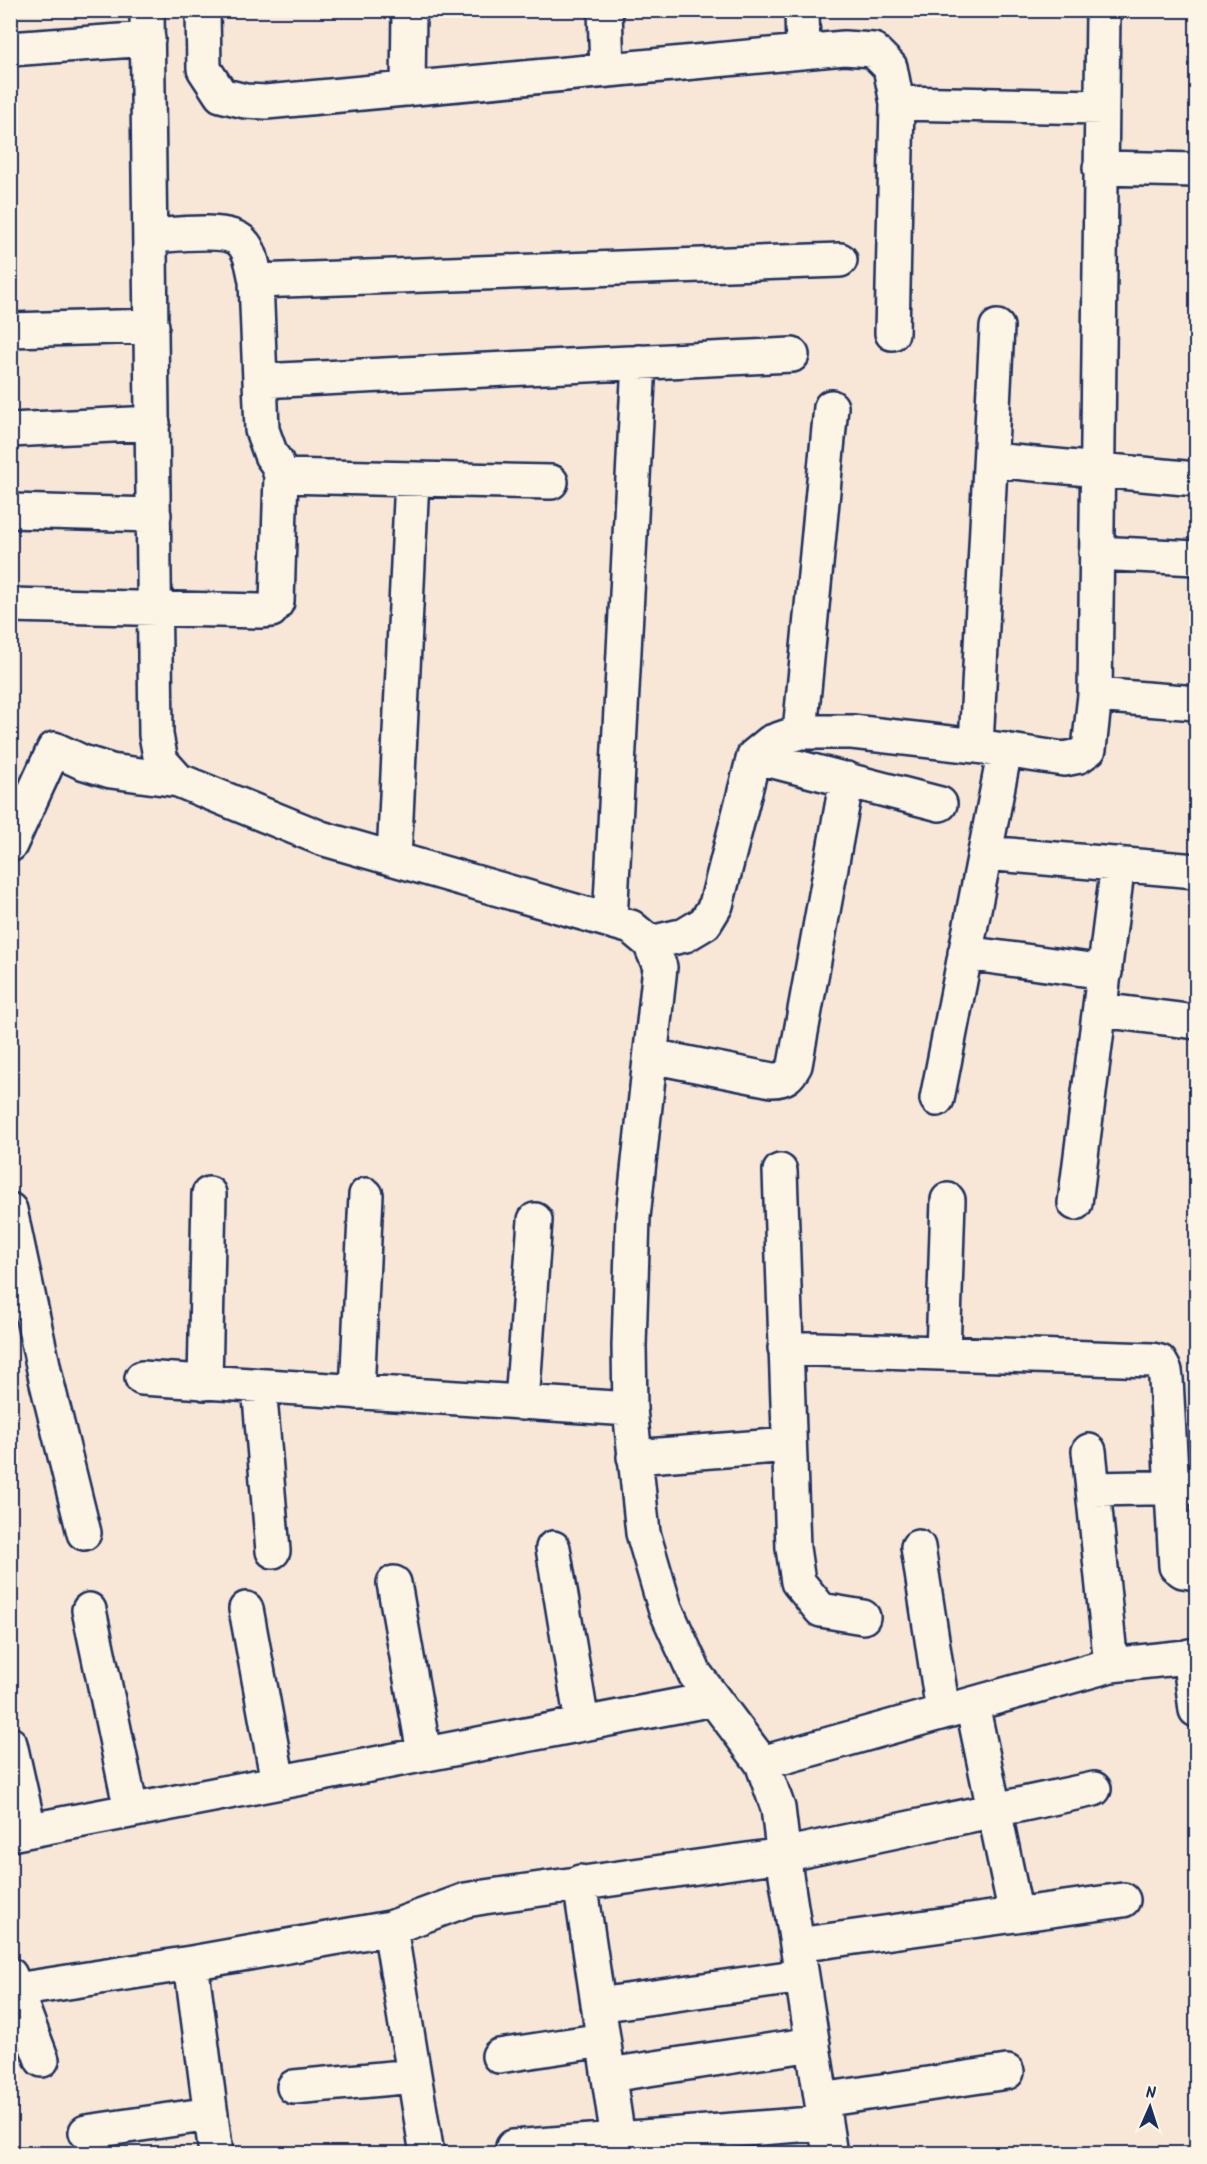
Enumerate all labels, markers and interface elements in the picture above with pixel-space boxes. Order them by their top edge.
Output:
north arrow [1120,2077,1180,2137]
text: N [1145,2081,1156,2106]

